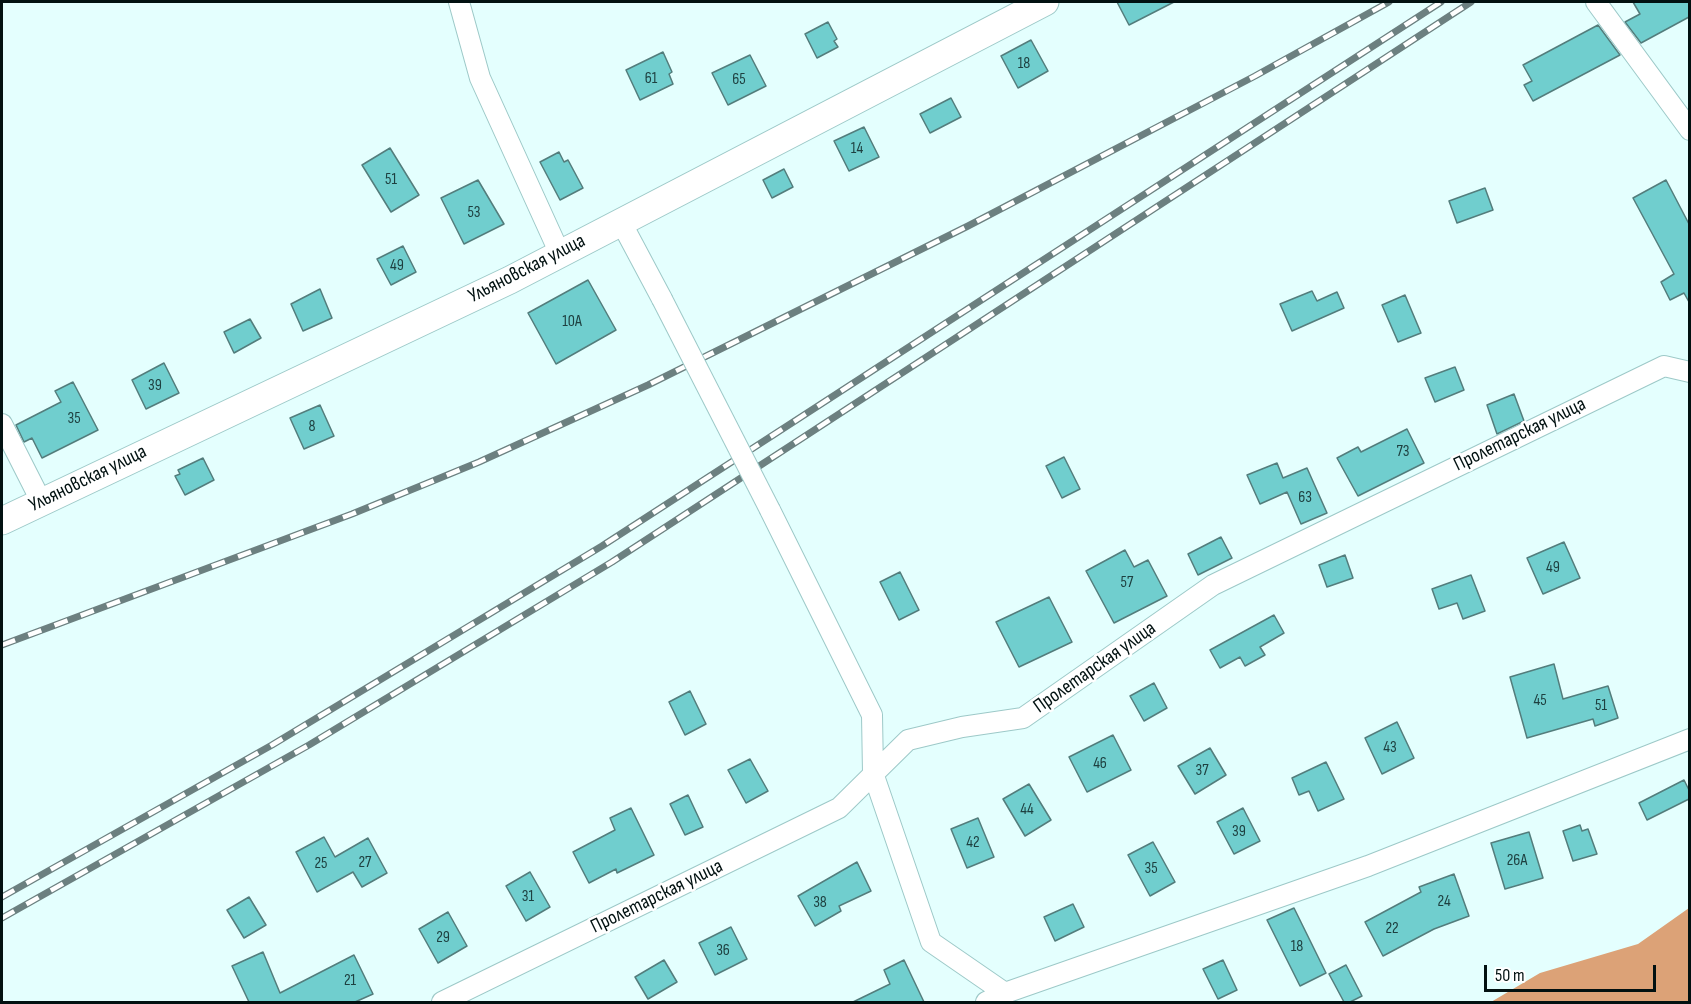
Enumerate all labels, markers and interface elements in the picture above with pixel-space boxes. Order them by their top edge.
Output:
house number: 18 [1018,54,1030,74]
house number: 61 [645,69,657,89]
house number: 65 [732,70,746,90]
house number: 14 [851,139,863,159]
house number: 51 [385,170,397,190]
house number: 53 [467,203,481,223]
street label: Ульяновская улица [465,229,589,309]
house number: 49 [390,256,404,276]
house number: 10А [562,312,582,332]
house number: 39 [148,376,162,396]
street label: Пролетарская улица [1450,393,1590,477]
house number: 35 [67,409,81,429]
house number: 8 [308,417,316,437]
street label: Ульяновская улица [25,440,151,518]
house number: 73 [1396,442,1410,462]
house number: 63 [1298,488,1312,508]
house number: 49 [1546,558,1560,578]
house number: 57 [1121,573,1133,593]
street label: Пролетарская улица [1029,617,1161,719]
house number: 45 [1533,691,1547,711]
house number: 51 [1595,696,1607,716]
house number: 43 [1383,738,1397,758]
house number: 46 [1093,754,1107,774]
house number: 37 [1195,761,1209,781]
house number: 44 [1020,800,1034,820]
house number: 39 [1232,822,1246,842]
house number: 42 [966,833,980,853]
house number: 26А [1507,851,1527,871]
house number: 27 [358,853,372,873]
house number: 25 [314,854,328,874]
street label: Пролетарская улица [587,855,727,939]
house number: 35 [1144,859,1158,879]
house number: 31 [522,887,534,907]
house number: 24 [1437,892,1451,912]
house number: 38 [813,893,827,913]
house number: 22 [1385,919,1399,939]
house number: 29 [436,928,450,948]
house number: 18 [1291,937,1303,957]
house number: 36 [716,941,730,961]
scale bar [1487,953,1660,991]
text: 50 m [1495,965,1525,986]
house number: 21 [344,971,356,991]

